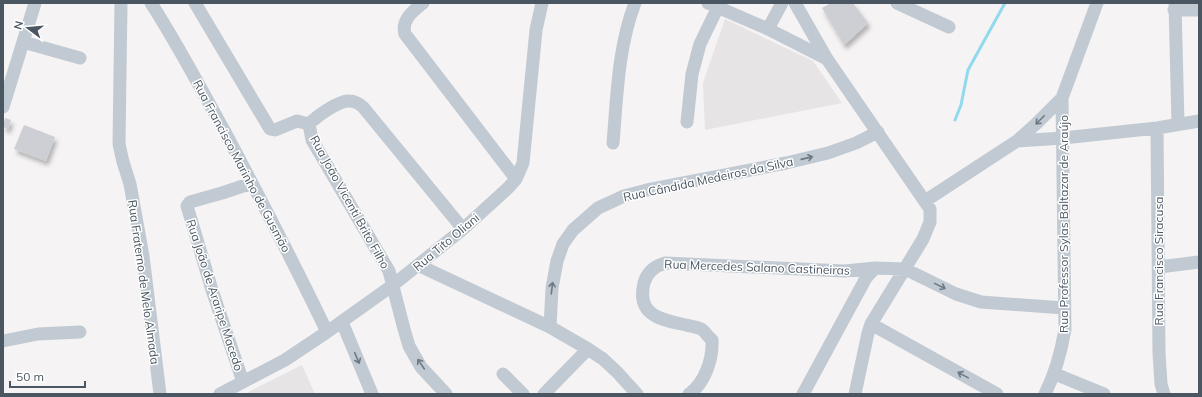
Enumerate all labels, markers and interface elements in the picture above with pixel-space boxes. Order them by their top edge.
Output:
north arrow [8,8,48,48]
text: N [11,19,26,31]
street label: Rua Francisco Marinho de Gusmão [190,77,294,255]
one-way arrow [1035,115,1045,125]
street label: Rua Professor Sylas Baltazar de Araújo [1056,115,1071,333]
street label: Rua João Vicenti Brito Filho [307,133,393,271]
one-way arrow [800,153,813,161]
street label: Rua Cândida Medeiros da Silva [622,154,794,204]
street label: Rua Francisco Siracusa [1151,196,1166,326]
street label: Rua Fraterno de Melo Almada [125,199,163,365]
street label: Rua Tito Oliani [410,210,482,274]
street label: Rua João de Araripe Macedo [183,217,247,373]
street label: Rua Mercedes Salano Castineiras [664,256,850,278]
one-way arrow [548,282,556,295]
one-way arrow [934,283,946,290]
one-way arrow [354,351,362,363]
one-way arrow [416,359,425,370]
scale bar [10,363,85,389]
text: 50 m [16,369,44,384]
one-way arrow [957,371,969,378]

